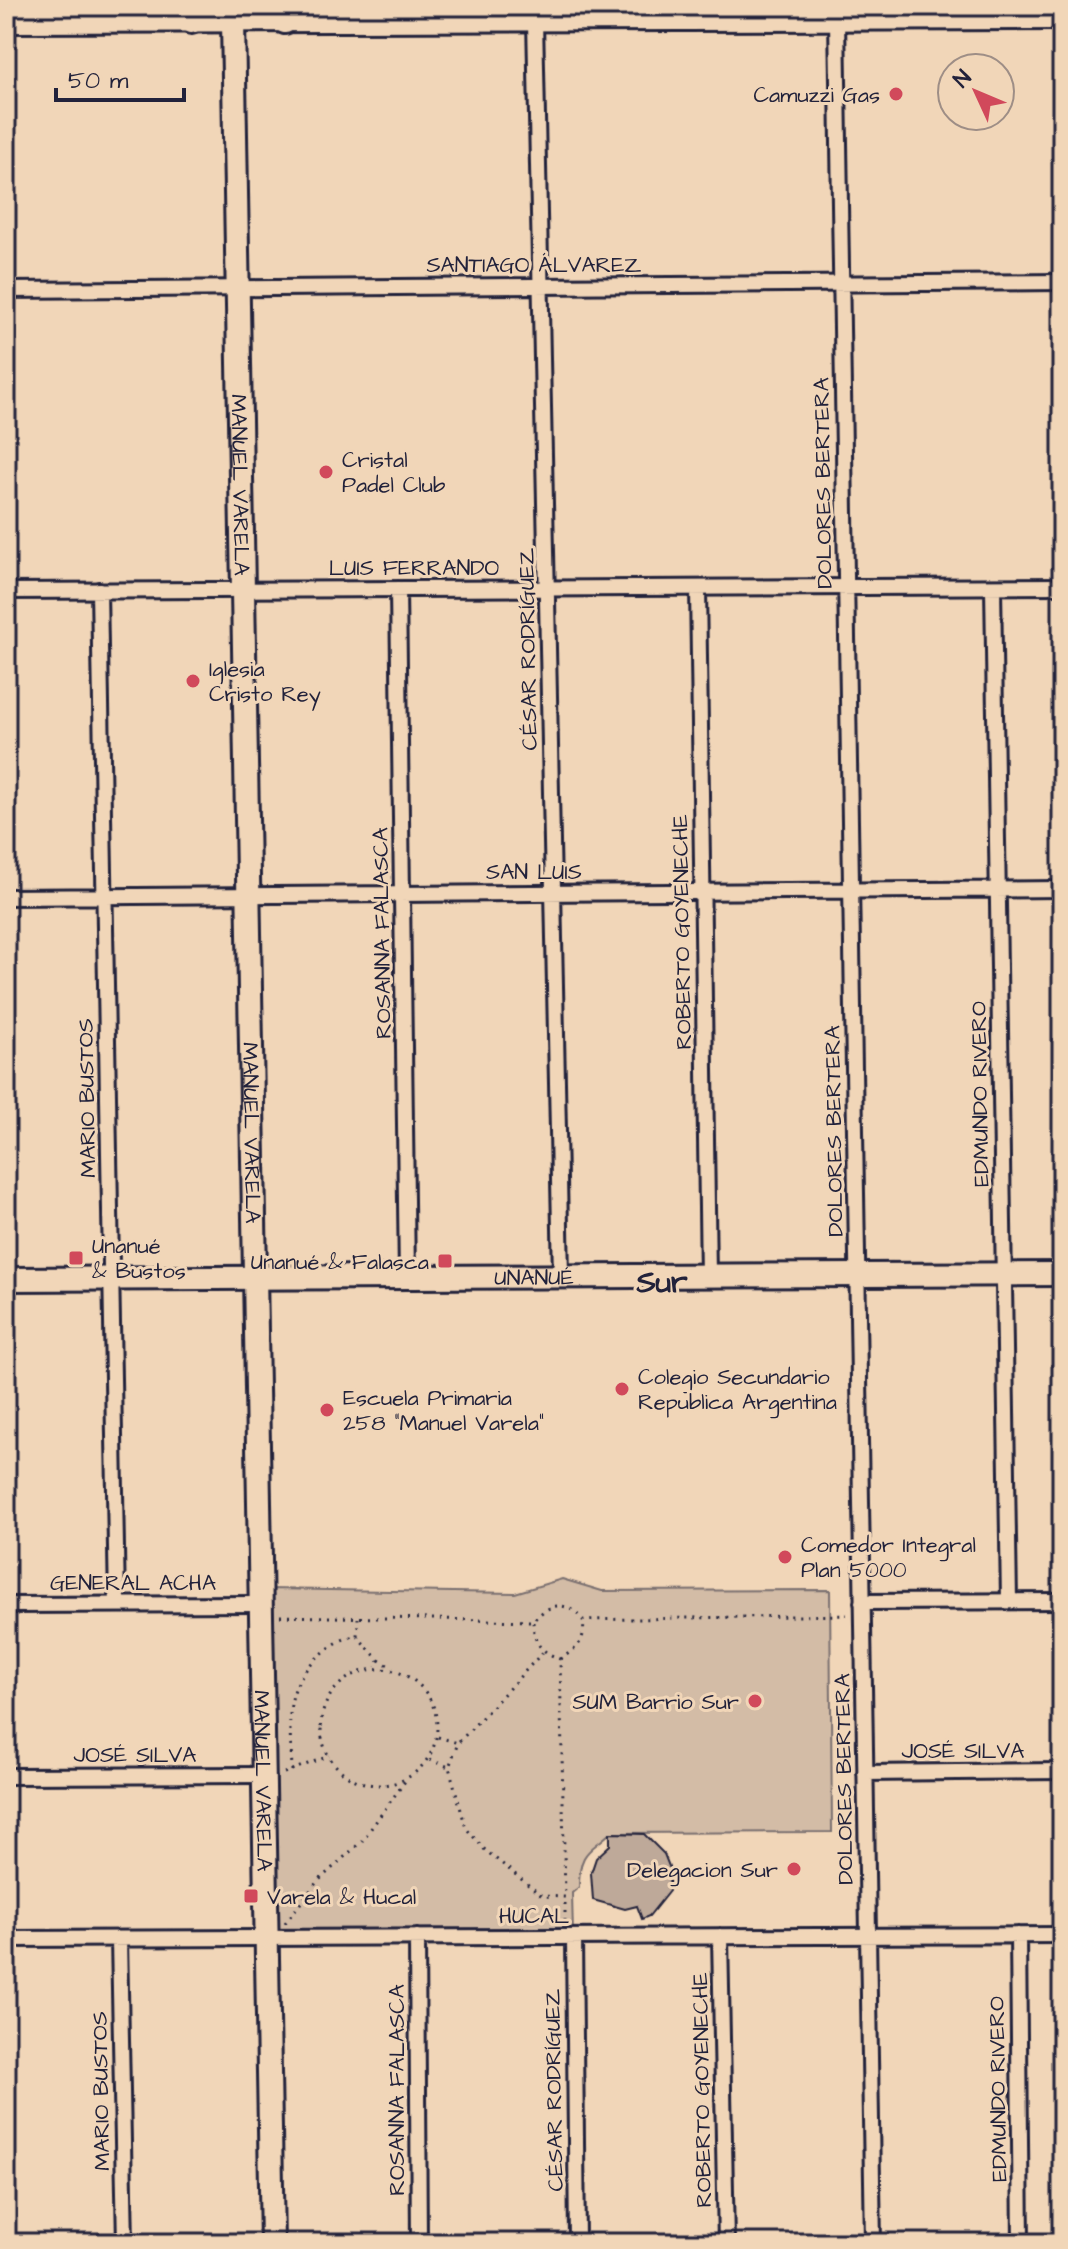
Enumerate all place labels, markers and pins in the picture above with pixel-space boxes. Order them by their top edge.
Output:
place label: Camuzzi Gas [754,80,880,111]
marker: Camuzzi Gas [887,85,905,103]
place label: Cristal Padel Club [342,445,445,501]
marker: Cristal Padel Club [317,463,335,481]
place label: Iglesia Cristo Rey [209,654,321,711]
marker: Iglesia Cristo Rey [184,672,202,690]
place label: Unanué & Bustos [92,1231,186,1287]
place label: Unanué & Falasca [251,1247,429,1278]
marker: Unanué & Bustos [67,1249,85,1267]
marker: Unanué & Falasca [436,1252,454,1270]
place label: Colegio Secundario Republica Argentina [638,1362,837,1419]
marker: Colegio Secundario Republica Argentina [613,1380,631,1398]
place label: Escuela Primaria 258 "Manuel Varela" [343,1383,544,1439]
marker: Escuela Primaria 258 "Manuel Varela" [318,1401,336,1419]
place label: Comedor Integral Plan 5000 [801,1530,976,1586]
marker: Comedor Integral Plan 5000 [776,1548,794,1566]
place label: SUM Barrio Sur [572,1687,739,1718]
marker: SUM Barrio Sur [746,1692,764,1710]
place label: Delegacion Sur [627,1855,778,1887]
marker: Delegacion Sur [785,1860,803,1878]
place label: Varela & Hucal [267,1882,416,1913]
marker: Varela & Hucal [242,1887,260,1905]

